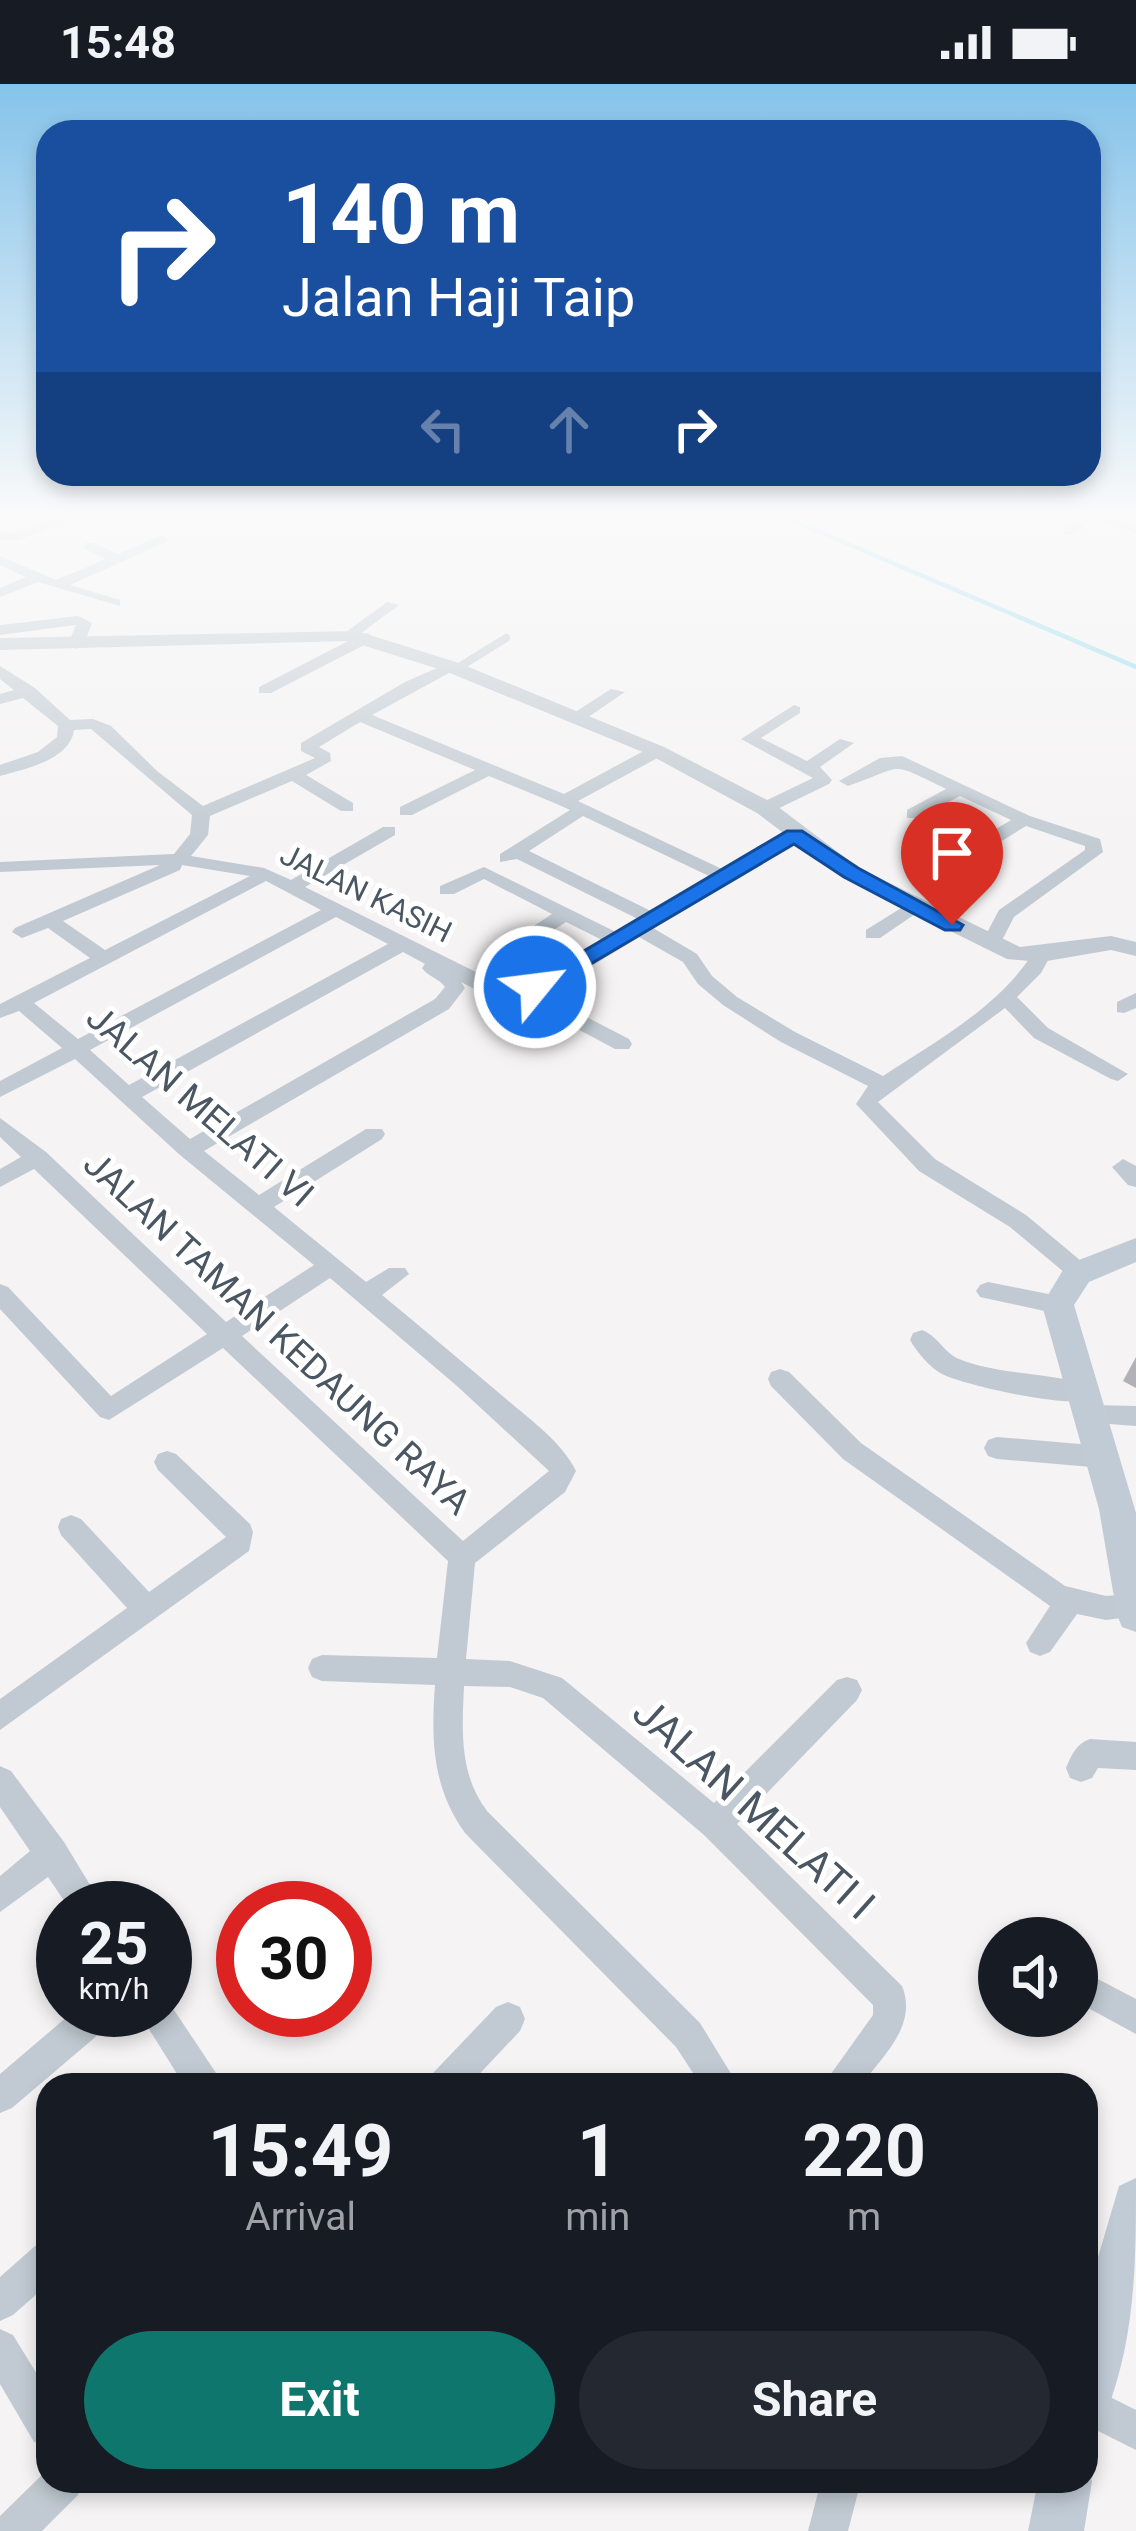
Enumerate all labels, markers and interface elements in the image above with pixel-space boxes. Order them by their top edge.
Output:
text: 15:48 [60,16,176,69]
text: 140 m [282,165,520,264]
icon: right [84,168,240,324]
text: Jalan Haji Taip [282,266,635,329]
icon: left [410,396,476,462]
icon: ahead [536,396,602,462]
icon: right [662,396,728,462]
pin [901,802,1003,925]
icon: arrive [919,820,985,886]
street label: JALAN KASIH [275,836,457,950]
position arrow [472,924,598,1050]
street label: JALAN MELATI VI [78,996,322,1216]
street label: JALAN TAMAN KEDAUNG RAYA [75,1143,479,1524]
street label: JALAN MELATI I [623,1687,885,1929]
speed limit sign: 30 [216,1881,372,2037]
text: 25 [80,1908,148,1979]
map controls [978,1917,1098,2037]
button: sound [978,1917,1098,2037]
text: km/h [79,1971,149,2006]
text: 15:49 [208,2109,393,2194]
text: 1 [577,2109,618,2194]
text: 220 [802,2109,926,2194]
text: Arrival [245,2194,356,2240]
text: min [565,2194,630,2240]
text: m [847,2194,881,2240]
button: Exit [84,2331,555,2469]
button: Share [579,2331,1050,2469]

